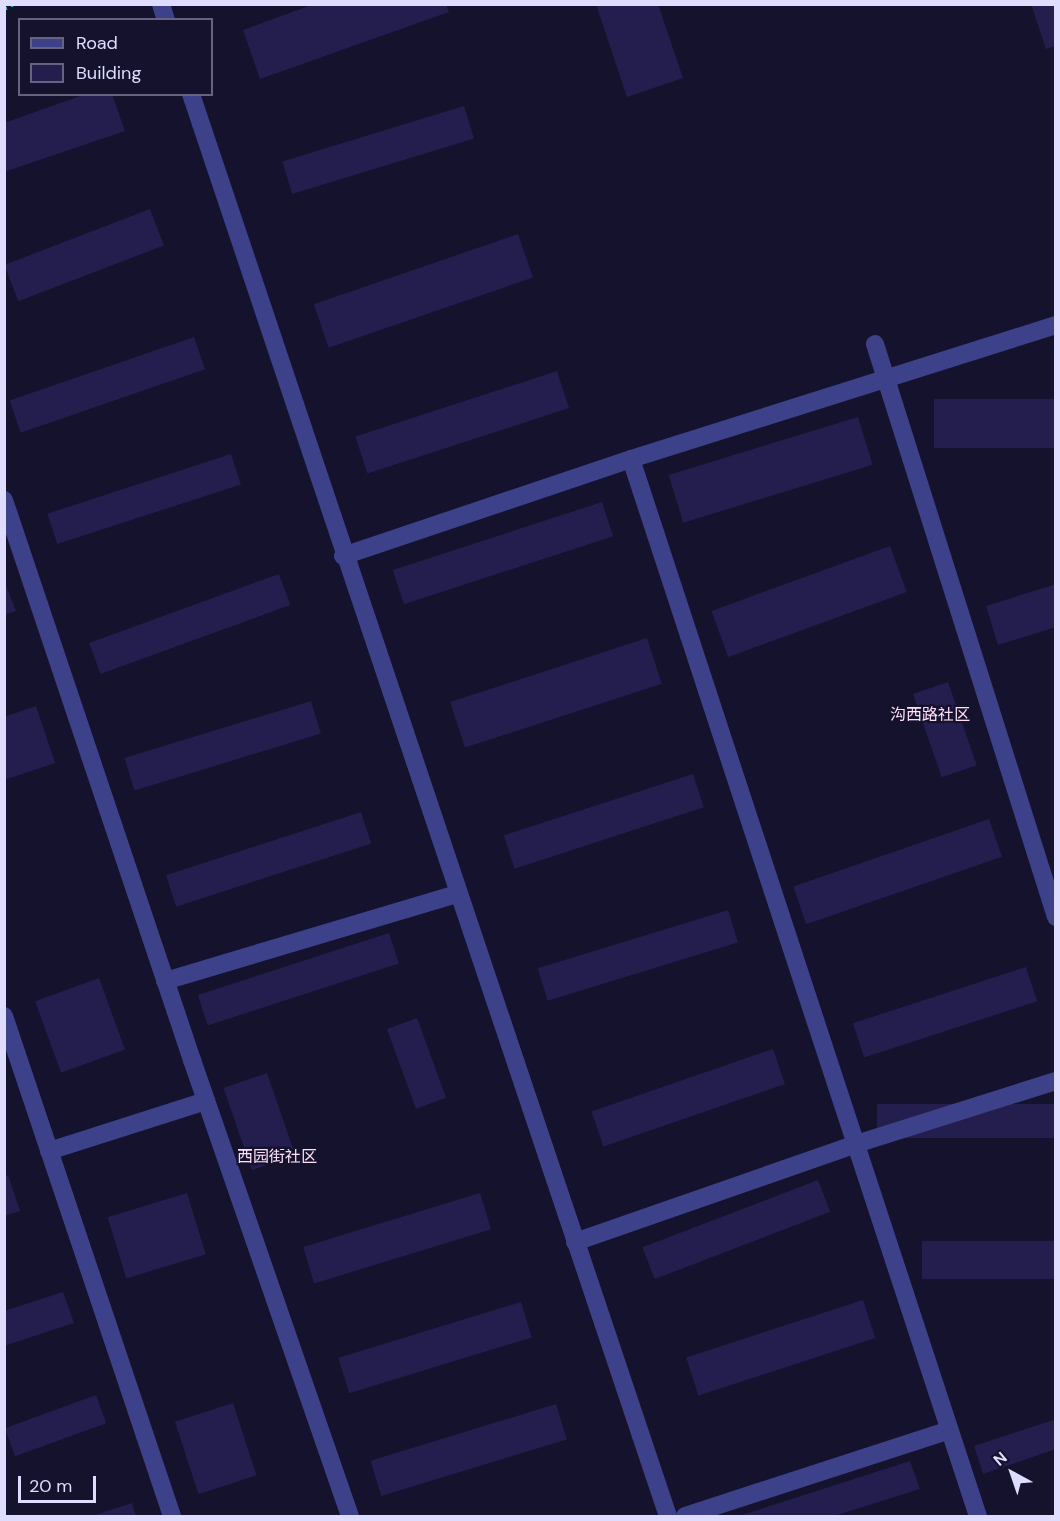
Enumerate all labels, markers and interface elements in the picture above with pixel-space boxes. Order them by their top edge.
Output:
legend [18,18,213,96]
text: Road [76,31,118,55]
text: Building [76,61,141,85]
district label: 沟西路社区 [890,705,970,725]
district label: 西园街社区 [237,1147,317,1167]
north arrow [982,1443,1042,1503]
text: N [989,1447,1011,1471]
scale bar [21,1464,99,1502]
text: 20 m [29,1474,72,1498]

